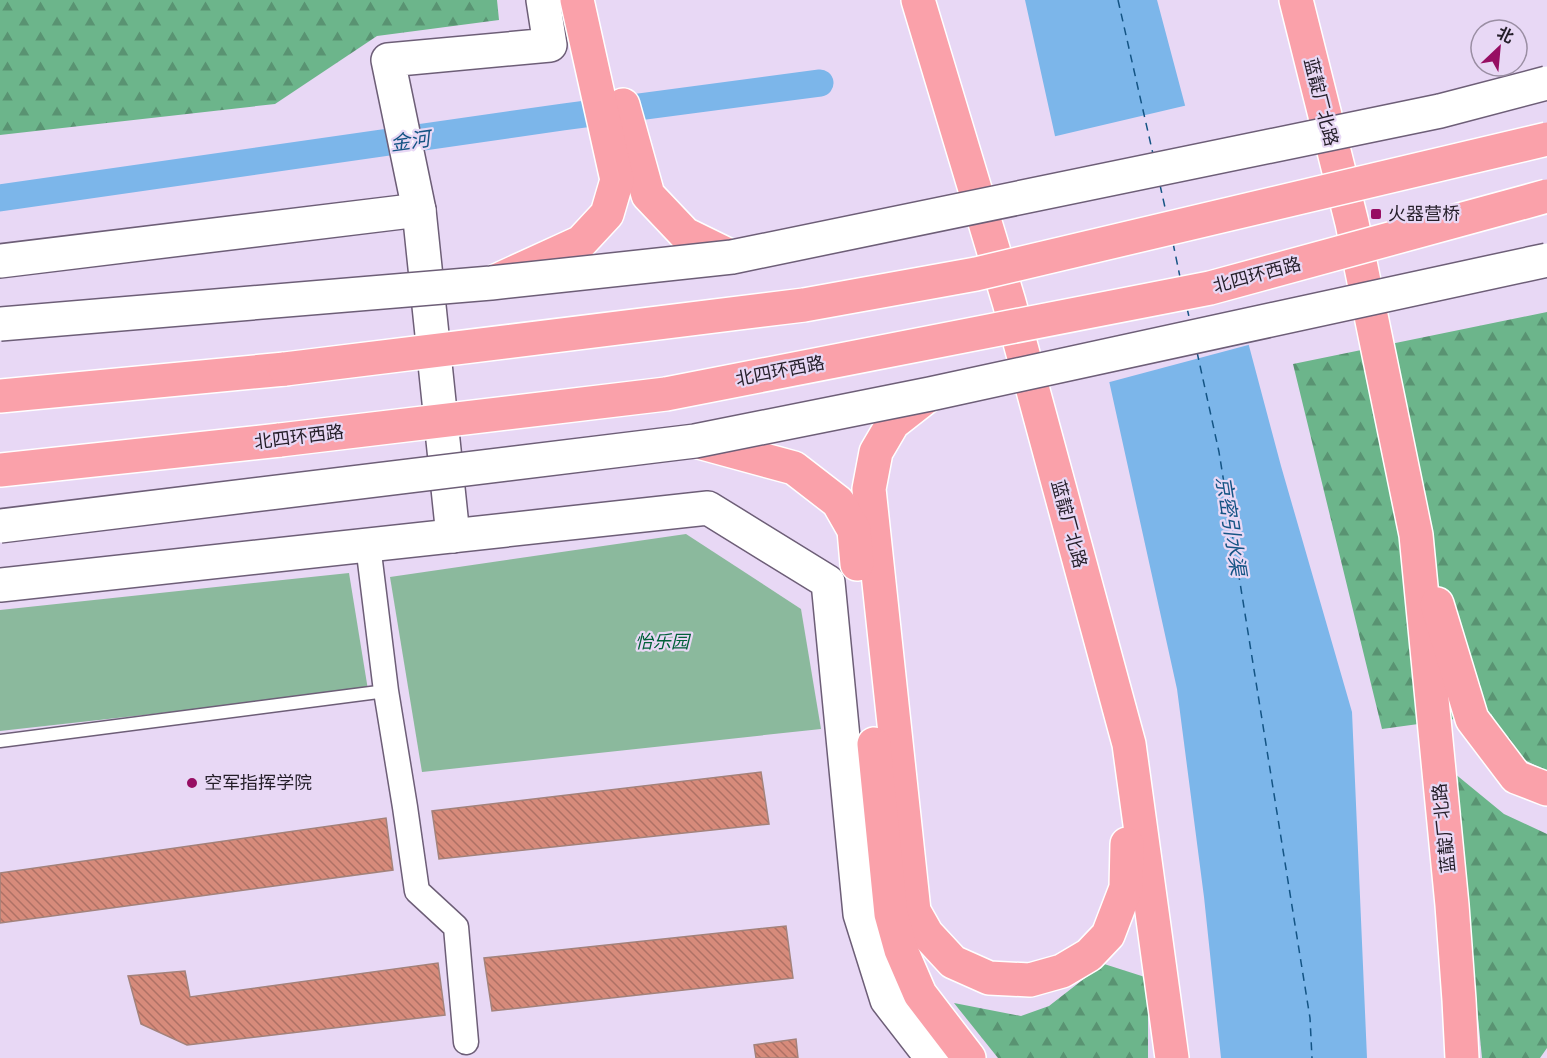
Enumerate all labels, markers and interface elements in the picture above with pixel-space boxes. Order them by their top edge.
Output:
north arrow [1469,18,1529,78]
text: 北 [1494,22,1517,47]
street label: 蓝靛厂北路 [1299,55,1344,148]
water label: 金河 [388,125,435,156]
place label: 火器营桥 [1388,202,1460,225]
marker: 火器营桥 [1369,207,1383,221]
street label: 北四环西路 [1210,252,1303,297]
street label: 北四环西路 [734,351,826,390]
street label: 北四环西路 [253,420,345,453]
water label: 京密引水渠 [1211,475,1252,580]
street label: 蓝靛厂北路 [1047,477,1092,570]
park label: 怡乐园 [635,630,692,653]
place label: 空军指挥学院 [204,771,312,794]
marker: 空军指挥学院 [185,776,199,790]
street label: 蓝靛厂北路 [1427,782,1460,874]

